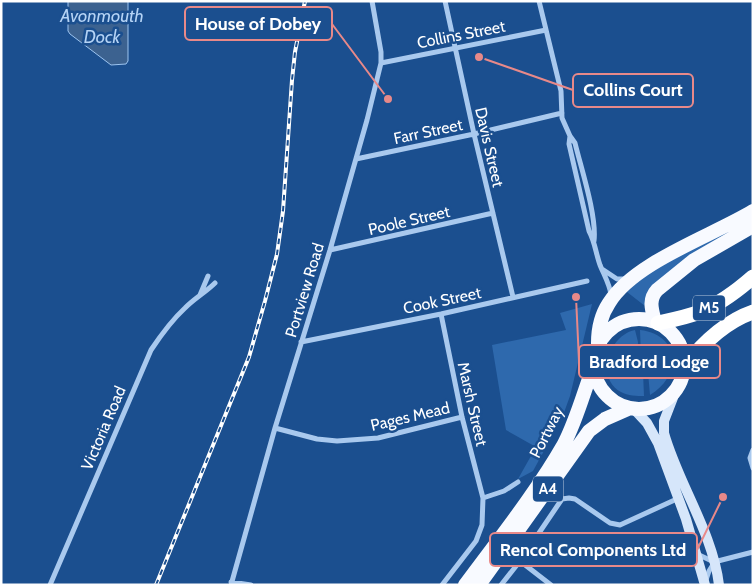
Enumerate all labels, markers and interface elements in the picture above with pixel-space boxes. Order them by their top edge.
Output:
water label: Avonmouth Dock [59,5,144,48]
callout: House of Dobey [185,7,332,40]
text: House of Dobey [195,13,322,35]
street label: Collins Street [415,16,508,52]
callout: Collins Court [573,74,693,107]
text: Collins Court [583,79,683,101]
street label: Davis Street [471,105,508,190]
street label: Farr Street [392,115,465,148]
street label: Poole Street [366,202,452,239]
street label: Portview Road [281,241,328,340]
street label: Cook Street [401,283,483,318]
road number: M5 [693,296,725,320]
callout: Bradford Lodge [579,345,720,378]
text: Bradford Lodge [589,351,709,373]
street label: Marsh Street [454,360,492,449]
street label: Victoria Road [77,383,130,473]
street label: Pages Mead [369,398,451,435]
street label: Portway [525,403,567,461]
road number: A4 [533,476,563,502]
callout: Rencol Components Ltd [490,533,697,566]
text: Rencol Components Ltd [500,539,686,561]

